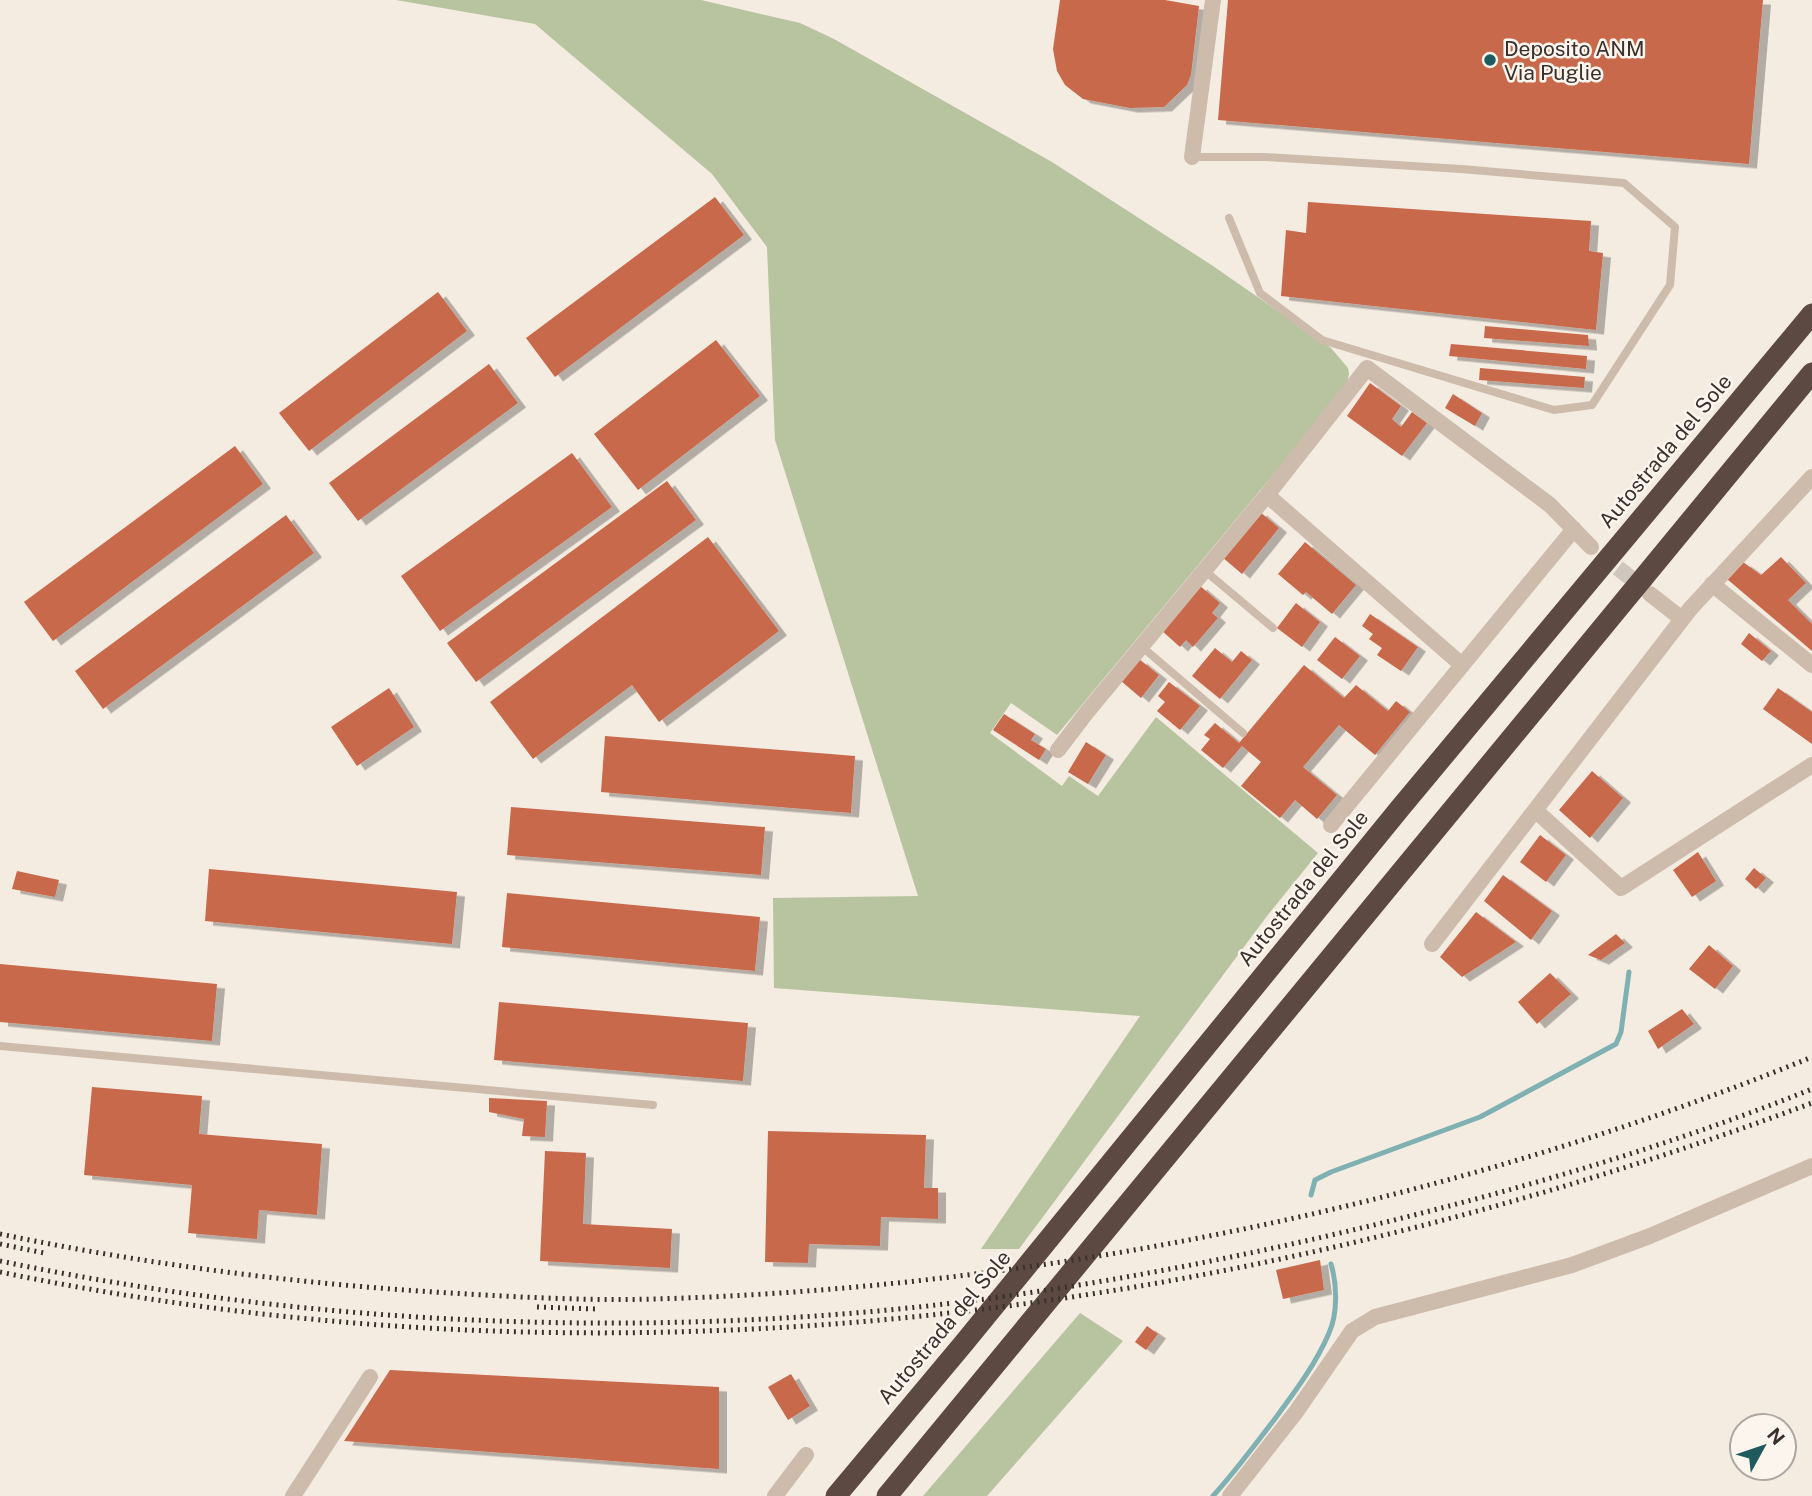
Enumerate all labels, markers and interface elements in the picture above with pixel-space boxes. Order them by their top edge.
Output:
place label: Deposito ANM Via Puglie [1504,36,1645,85]
marker: Deposito ANM Via Puglie [1482,52,1498,68]
street label: Autostrada del Sole [1593,369,1737,533]
street label: Autostrada del Sole [1233,805,1373,971]
street label: Autostrada del Sole [872,1245,1016,1409]
north arrow [1728,1412,1798,1482]
text: N [1763,1423,1789,1449]

